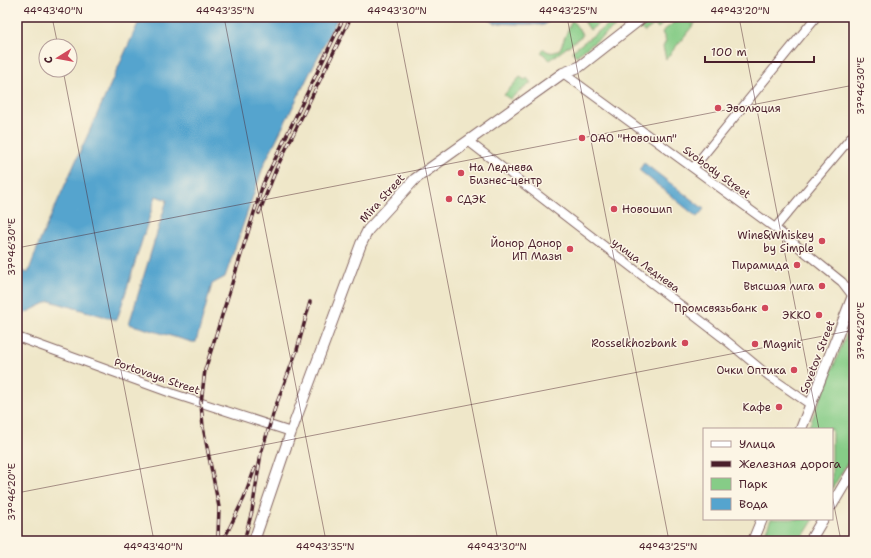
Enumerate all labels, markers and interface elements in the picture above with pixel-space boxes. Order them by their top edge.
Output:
text: 44°43'40"N [23,4,83,17]
text: 44°43'35"N [196,4,254,17]
text: 44°43'30"N [367,4,427,17]
text: 44°43'25"N [539,4,597,17]
text: 44°43'20"N [710,4,770,17]
north arrow [38,38,78,78]
scale bar [705,38,814,64]
text: 100 m [711,44,747,60]
text: С [41,55,57,65]
text: 37°46'30"E [854,57,867,115]
place label: Эволюция [726,101,781,116]
marker: Эволюция [713,103,723,113]
place label: ОАО "Новошип" [590,131,677,146]
marker: ОАО "Новошип" [577,133,587,143]
street label: Svobody Street [680,143,754,202]
place label: На Леднева Бизнес-центр [469,160,542,188]
marker: На Леднева Бизнес-центр [456,168,466,178]
street label: Mira Street [356,171,408,226]
place label: СДЭК [457,192,486,207]
marker: СДЭК [444,194,454,204]
place label: Новошип [622,202,672,217]
marker: Новошип [609,204,619,214]
text: 37°46'30"E [5,218,18,276]
place label: Wine&Whiskey by Simple [737,228,814,256]
place label: Йонор Донор ИП Мазы [491,235,562,264]
street label: улица Леднева [608,235,683,296]
marker: Wine&Whiskey by Simple [817,236,827,246]
marker: Йонор Донор ИП Мазы [565,244,575,254]
place label: Пирамида [732,258,789,273]
marker: Пирамида [792,260,802,270]
place label: Высшая лига [744,279,814,294]
marker: Высшая лига [817,281,827,291]
place label: Промсвязьбанк [674,301,757,316]
text: 37°46'20"E [854,302,867,360]
marker: Промсвязьбанк [760,303,770,313]
place label: ЭККО [782,308,811,323]
marker: ЭККО [814,310,824,320]
street label: Sovetov Street [797,318,838,396]
place label: Rosselkhozbank [591,336,677,351]
place label: Magnit [763,337,802,352]
marker: Rosselkhozbank [680,338,690,348]
marker: Magnit [750,339,760,349]
street label: Portovaya Street [112,355,202,398]
place label: Очки Оптика [716,363,786,378]
marker: Очки Оптика [789,365,799,375]
place label: Кафе [743,400,771,415]
marker: Кафе [774,402,784,412]
legend [703,428,833,520]
text: Улица [739,436,776,452]
text: Железная дорога [739,456,842,472]
text: 37°46'20"E [5,463,18,521]
text: Парк [739,476,768,492]
text: Вода [739,496,768,512]
text: 44°43'40"N [123,540,183,553]
text: 44°43'35"N [296,540,354,553]
text: 44°43'30"N [467,540,527,553]
text: 44°43'25"N [639,540,697,553]

